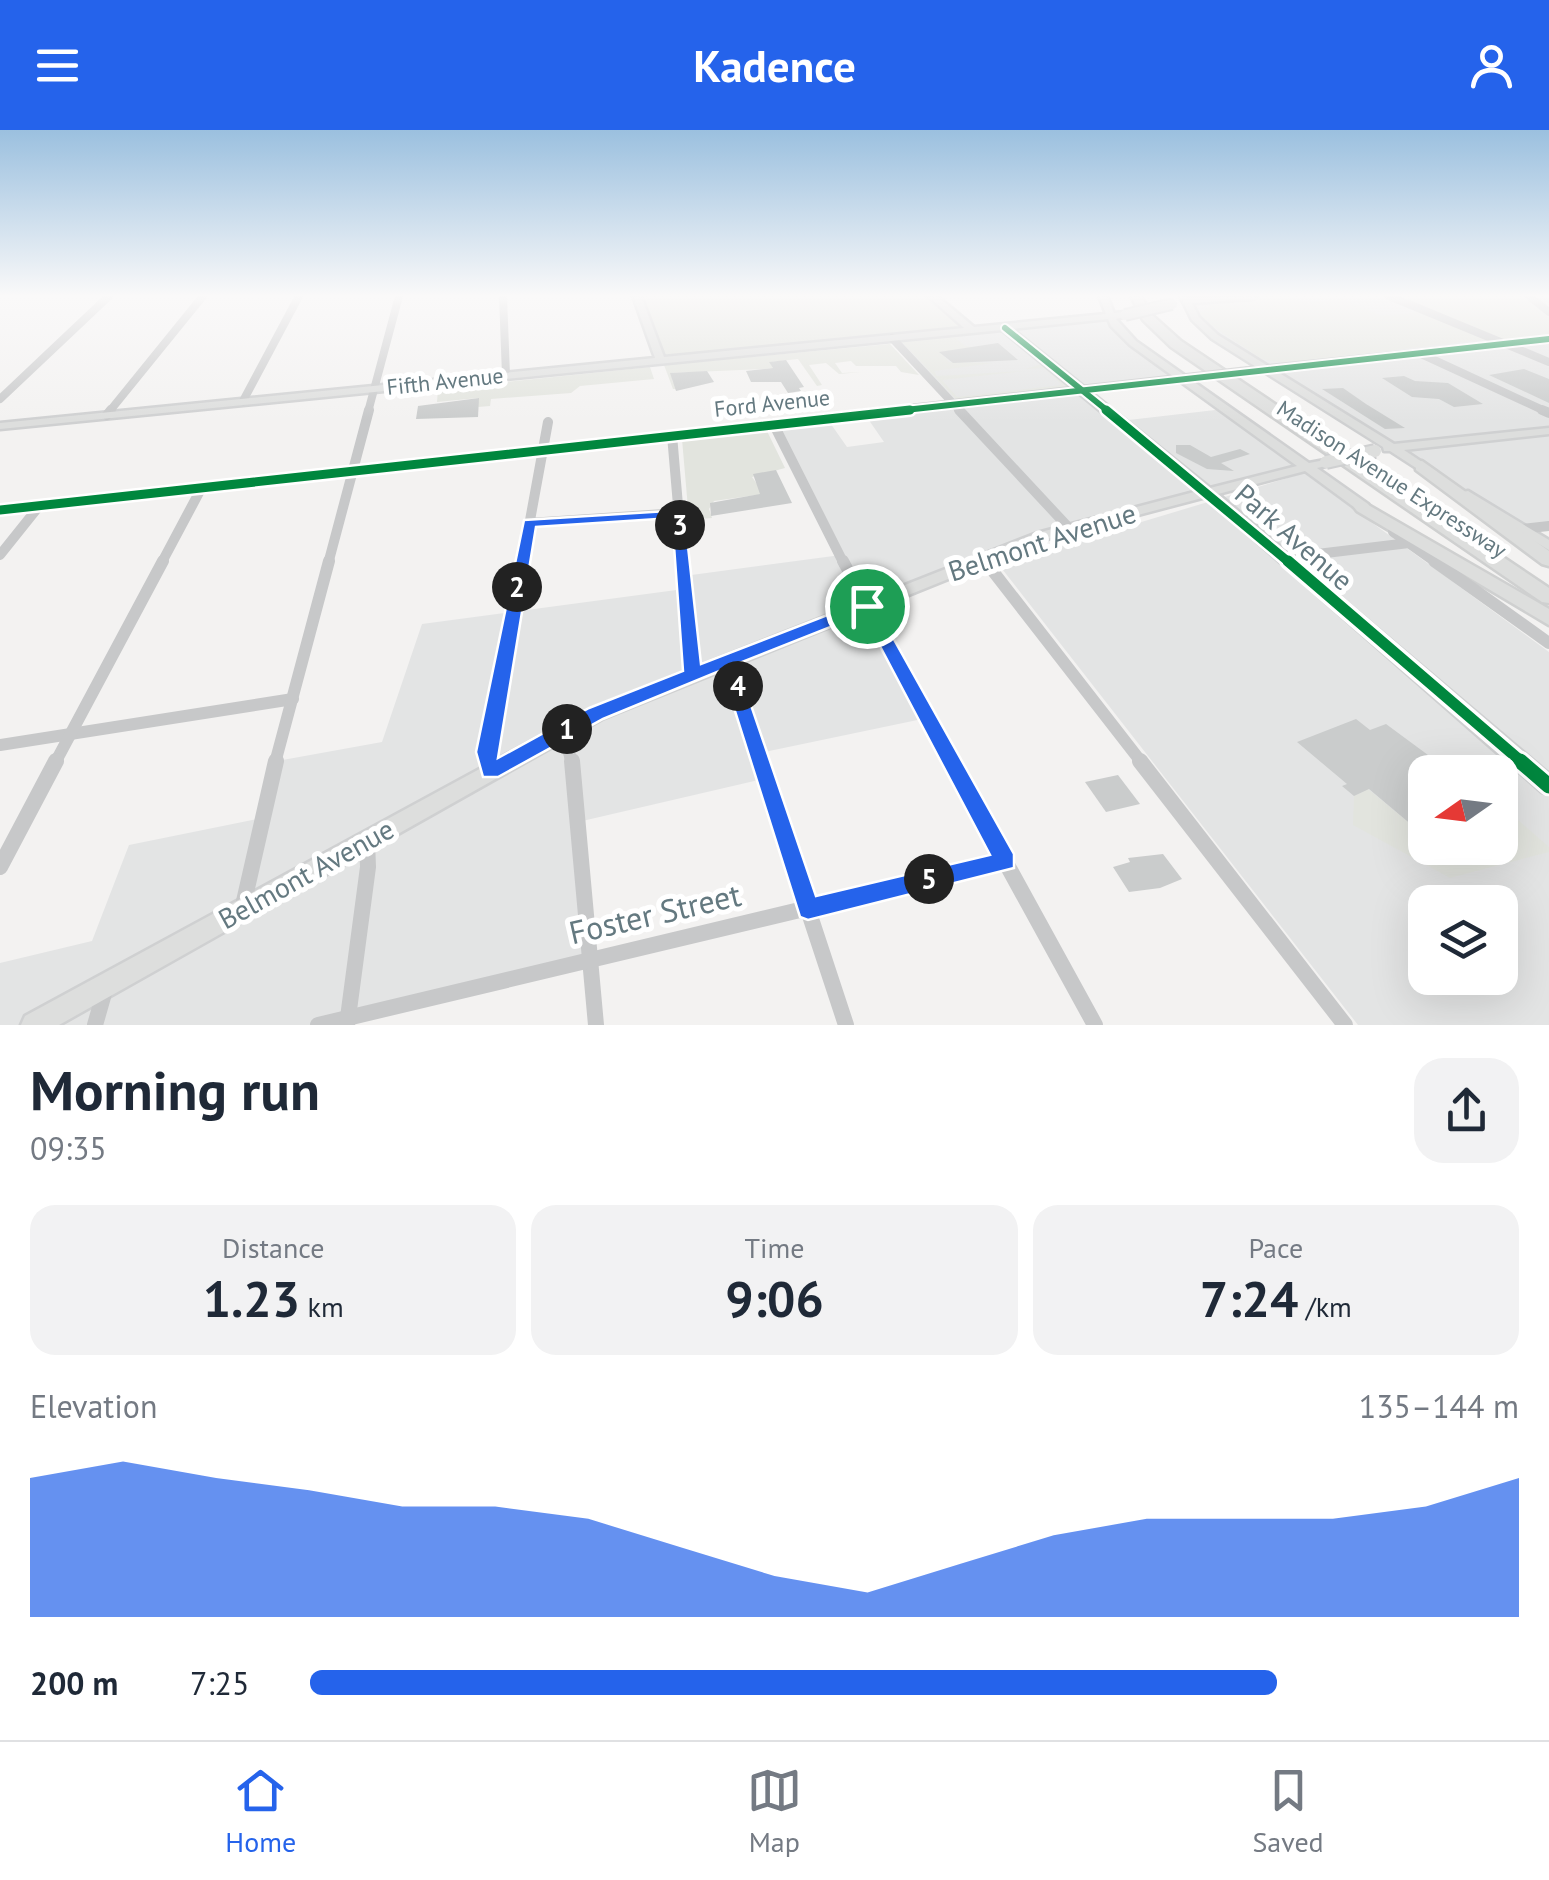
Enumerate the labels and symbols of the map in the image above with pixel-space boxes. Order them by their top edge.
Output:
street label: Fifth Avenue [385,361,505,401]
street label: Ford Avenue [713,383,831,423]
street label: Madison Avenue Expressway [1272,394,1513,564]
street label: Park Avenue [1228,475,1361,598]
street label: Belmont Avenue [943,494,1140,589]
pin: 3 [655,500,705,550]
pin: 2 [492,562,542,612]
pin [825,564,910,649]
pin: 4 [713,661,763,711]
pin: 1 [542,704,592,754]
north arrow [1408,755,1518,865]
street label: Belmont Avenue [211,810,400,937]
pin: 5 [904,854,954,904]
street label: Foster Street [565,873,745,953]

